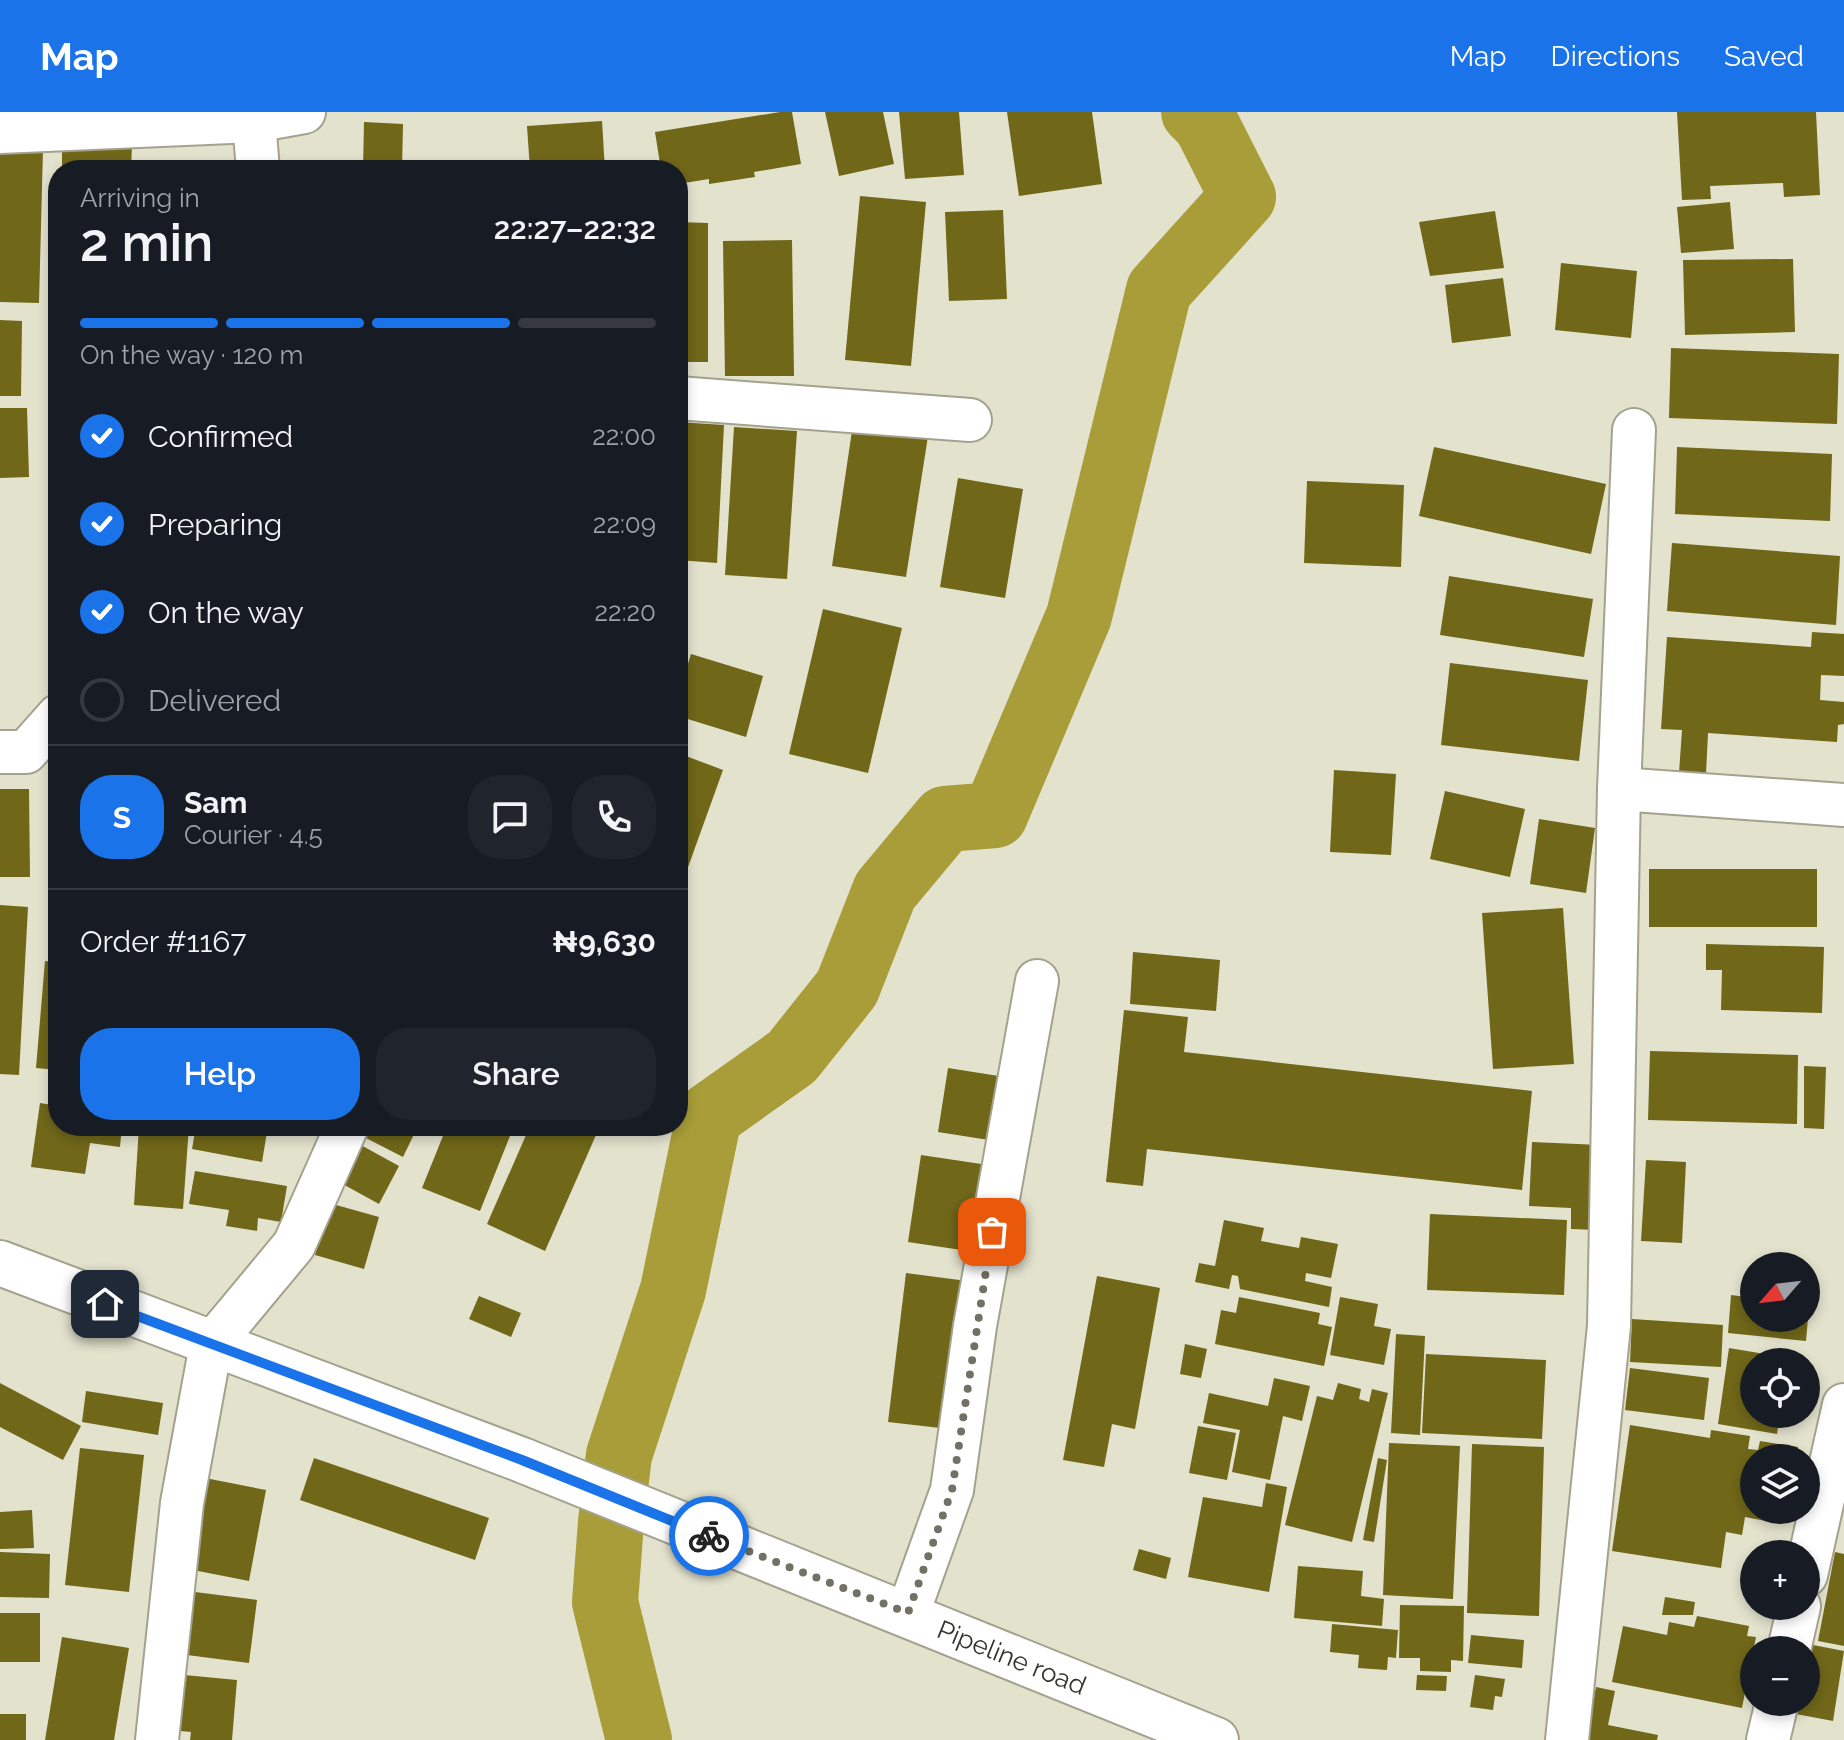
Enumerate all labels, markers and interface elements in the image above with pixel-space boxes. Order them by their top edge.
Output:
text: Map [40,34,119,79]
text: Map [1450,40,1507,73]
text: Directions [1551,40,1680,73]
text: Saved [1724,40,1804,73]
text: Arriving in [80,183,200,213]
text: 22:27–22:32 [494,211,656,246]
text: 2 min [80,212,213,273]
text: On the way · 120 m [80,340,304,370]
icon: check [80,414,124,458]
text: Confirmed [148,419,293,454]
text: 22:00 [592,421,656,451]
icon: check [80,502,124,546]
text: Preparing [148,507,282,542]
text: 22:09 [593,509,656,539]
icon: check [80,590,124,634]
text: On the way [148,595,304,630]
text: 22:20 [595,597,656,627]
text: Delivered [148,683,281,718]
button: chat [468,775,552,859]
button: phone [572,775,656,859]
text: Sam [184,785,247,820]
text: S [113,800,131,835]
text: Courier · 4.5 [184,820,323,850]
text: Order #1167 [80,924,247,959]
text: ₦9,630 [552,924,656,959]
button: Help [80,1028,360,1120]
button: Share [376,1028,656,1120]
pin [958,1198,1026,1266]
icon: bag [970,1210,1014,1254]
north arrow [1740,1252,1820,1332]
map controls [1740,1252,1820,1716]
pin [71,1270,139,1338]
icon: home [83,1282,127,1326]
button: locate [1740,1348,1820,1428]
button: layers [1740,1444,1820,1524]
courier [669,1496,749,1576]
icon: bike [687,1514,731,1558]
button: + [1740,1540,1820,1620]
street label: Pipeline road [933,1614,1090,1701]
button: − [1740,1636,1820,1716]

